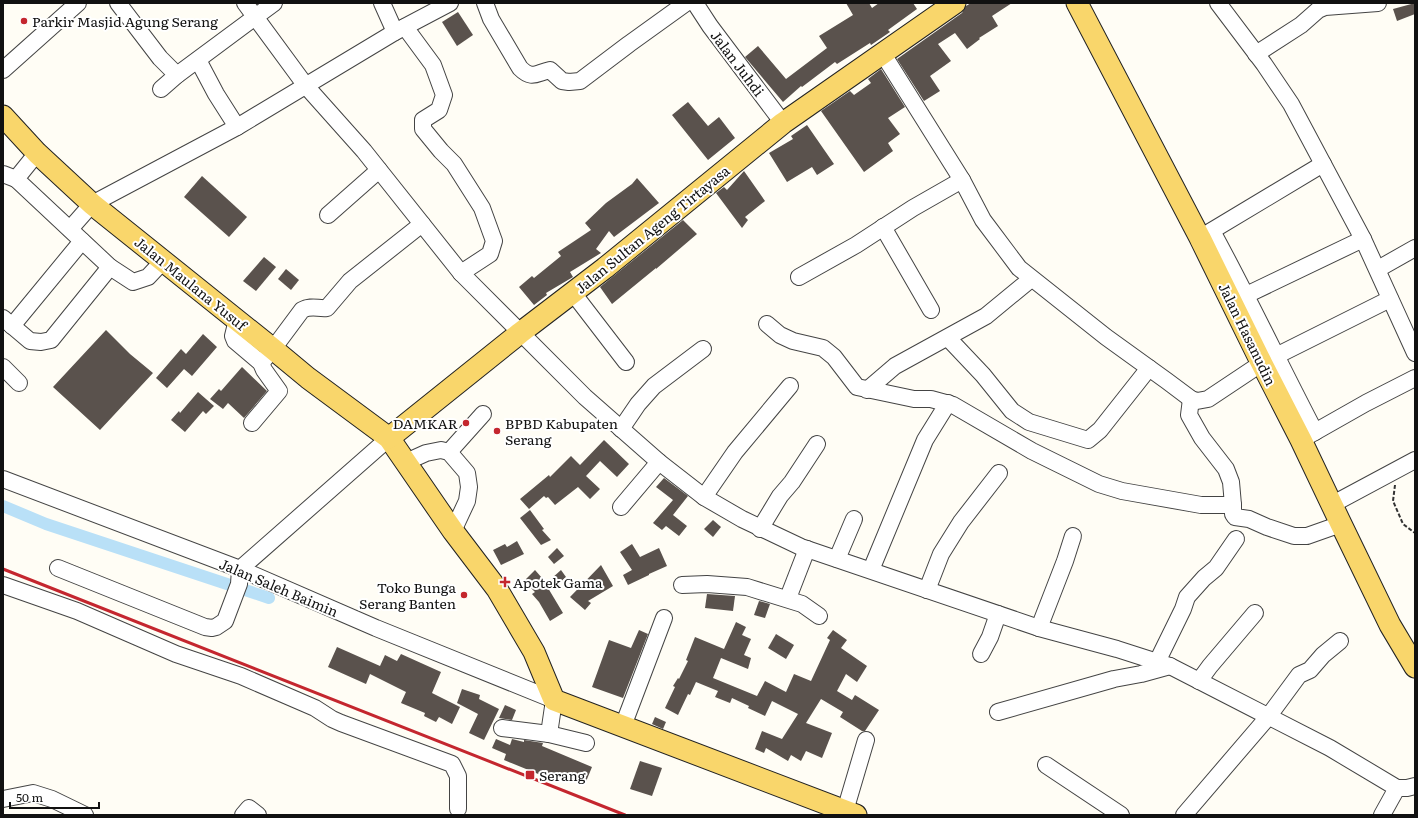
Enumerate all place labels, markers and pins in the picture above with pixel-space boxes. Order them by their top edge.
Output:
place label: Parkir Masjid Agung Serang [32,11,218,31]
marker: Parkir Masjid Agung Serang [19,16,29,26]
place label: DAMKAR [393,413,458,433]
place label: BPBD Kabupaten Serang [505,413,618,449]
marker: DAMKAR [461,418,471,428]
marker: BPBD Kabupaten Serang [492,426,502,436]
place label: Apotek Gama [513,572,603,592]
place label: Toko Bunga Serang Banten [359,577,456,613]
marker: Apotek Gama [500,577,510,587]
marker: Toko Bunga Serang Banten [459,590,469,600]
place label: Serang [539,765,586,785]
marker: Serang [524,769,536,781]

